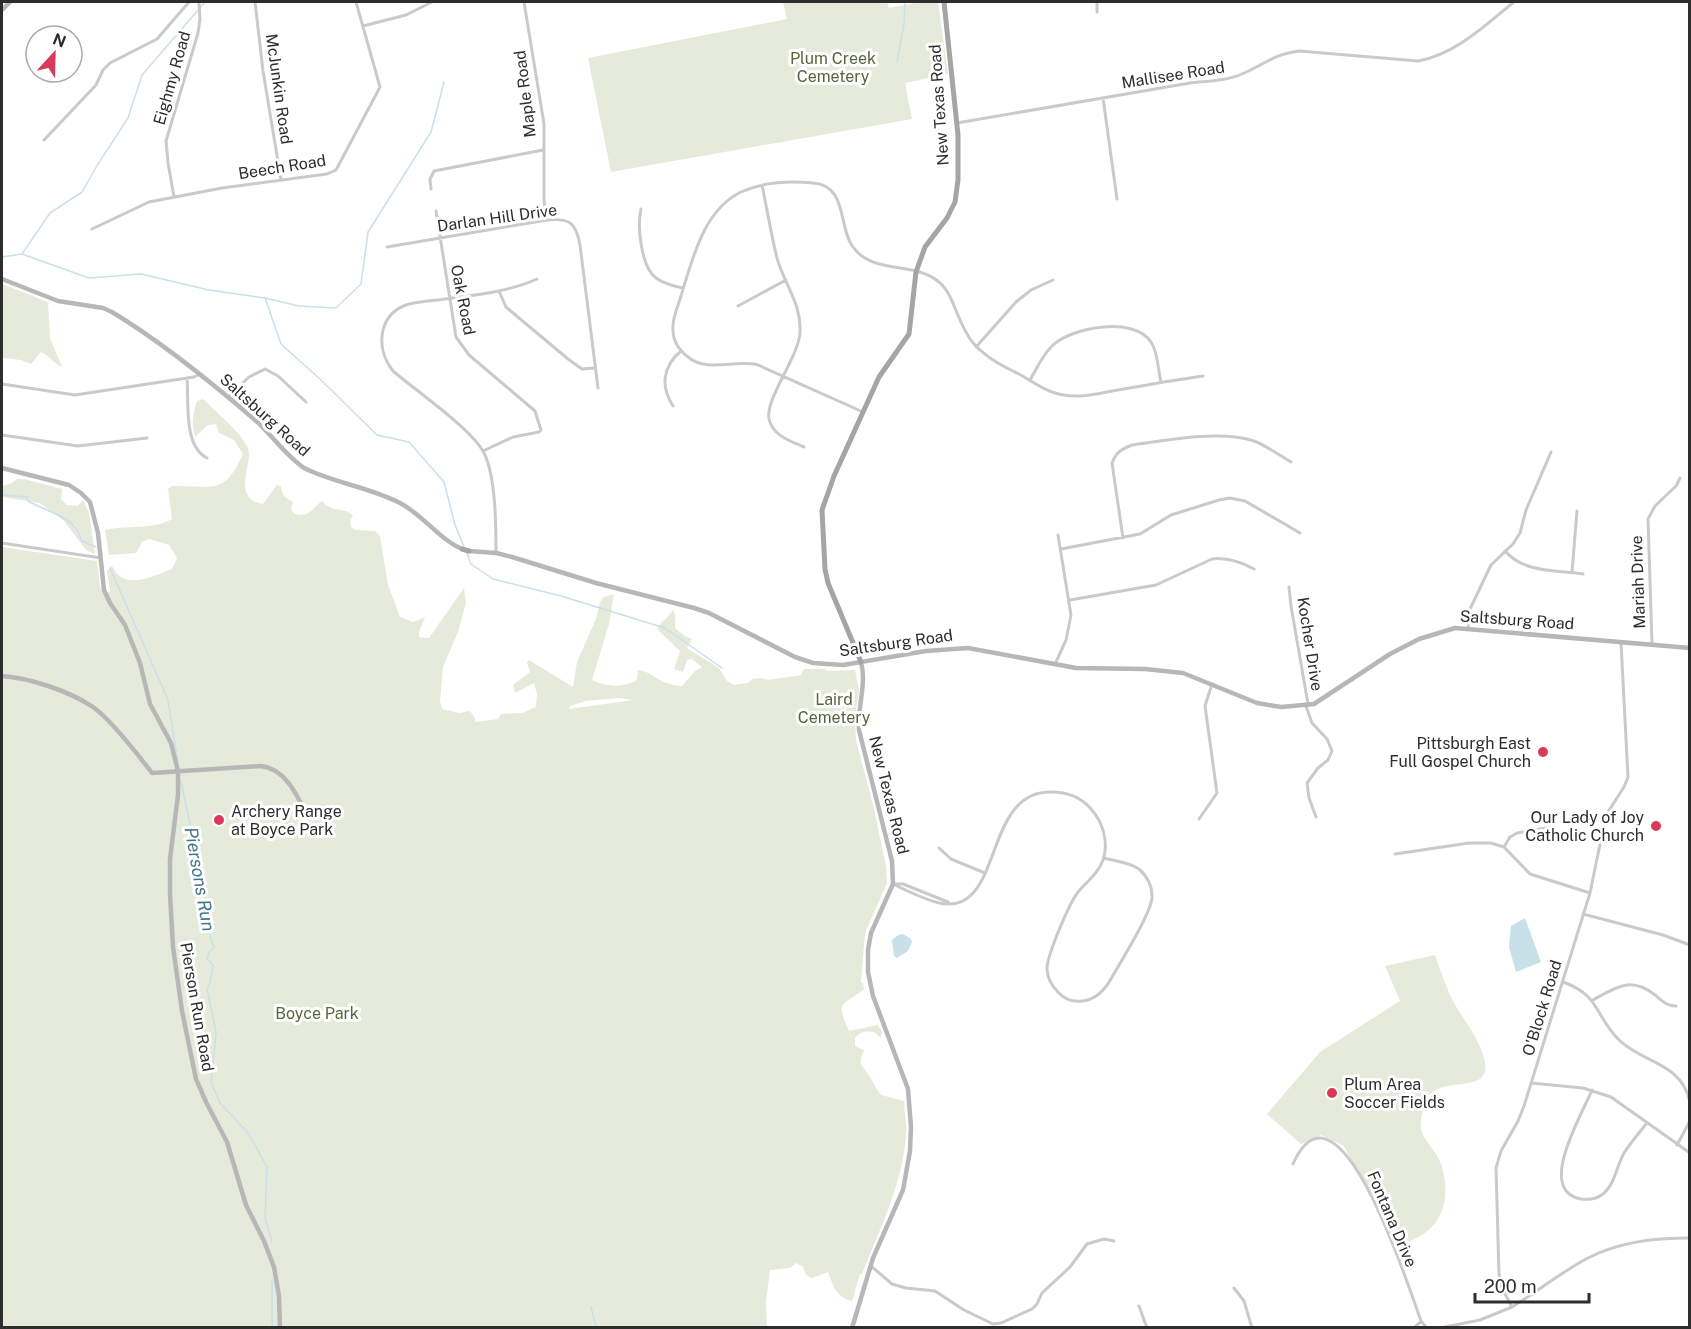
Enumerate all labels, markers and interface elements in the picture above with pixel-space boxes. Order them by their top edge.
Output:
north arrow [24,24,84,84]
text: N [50,29,69,52]
street label: Eighmy Road [150,29,194,127]
street label: McJunkin Road [262,33,296,145]
street label: New Texas Road [925,44,953,166]
street label: Maple Road [510,49,540,139]
park label: Plum Creek Cemetery [790,49,876,86]
street label: Mallisee Road [1120,57,1226,93]
street label: Beech Road [237,151,327,183]
street label: Darlan Hill Drive [436,200,558,236]
street label: Oak Road [447,263,479,337]
street label: Saltsburg Road [216,370,314,460]
street label: Mariah Drive [1627,535,1649,629]
street label: Kocher Drive [1293,596,1327,692]
street label: Saltsburg Road [1459,607,1575,633]
street label: Saltsburg Road [838,626,954,660]
park label: Laird Cemetery [798,690,871,727]
street label: New Texas Road [865,734,913,856]
place label: Pittsburgh East Full Gospel Church [1389,734,1531,771]
marker: Pittsburgh East Full Gospel Church [1536,745,1550,759]
place label: Archery Range at Boyce Park [231,802,342,839]
place label: Our Lady of Joy Catholic Church [1525,808,1644,845]
marker: Archery Range at Boyce Park [212,813,226,827]
marker: Our Lady of Joy Catholic Church [1649,819,1663,833]
water label: Piersons Run [181,825,219,933]
street label: Pierson Run Road [176,941,218,1073]
street label: O'Block Road [1518,958,1566,1058]
park label: Boyce Park [275,1004,359,1023]
place label: Plum Area Soccer Fields [1344,1075,1445,1112]
marker: Plum Area Soccer Fields [1325,1086,1339,1100]
street label: Fontana Drive [1363,1168,1421,1270]
scale bar [1475,1266,1589,1304]
text: 200 m [1484,1276,1537,1297]

